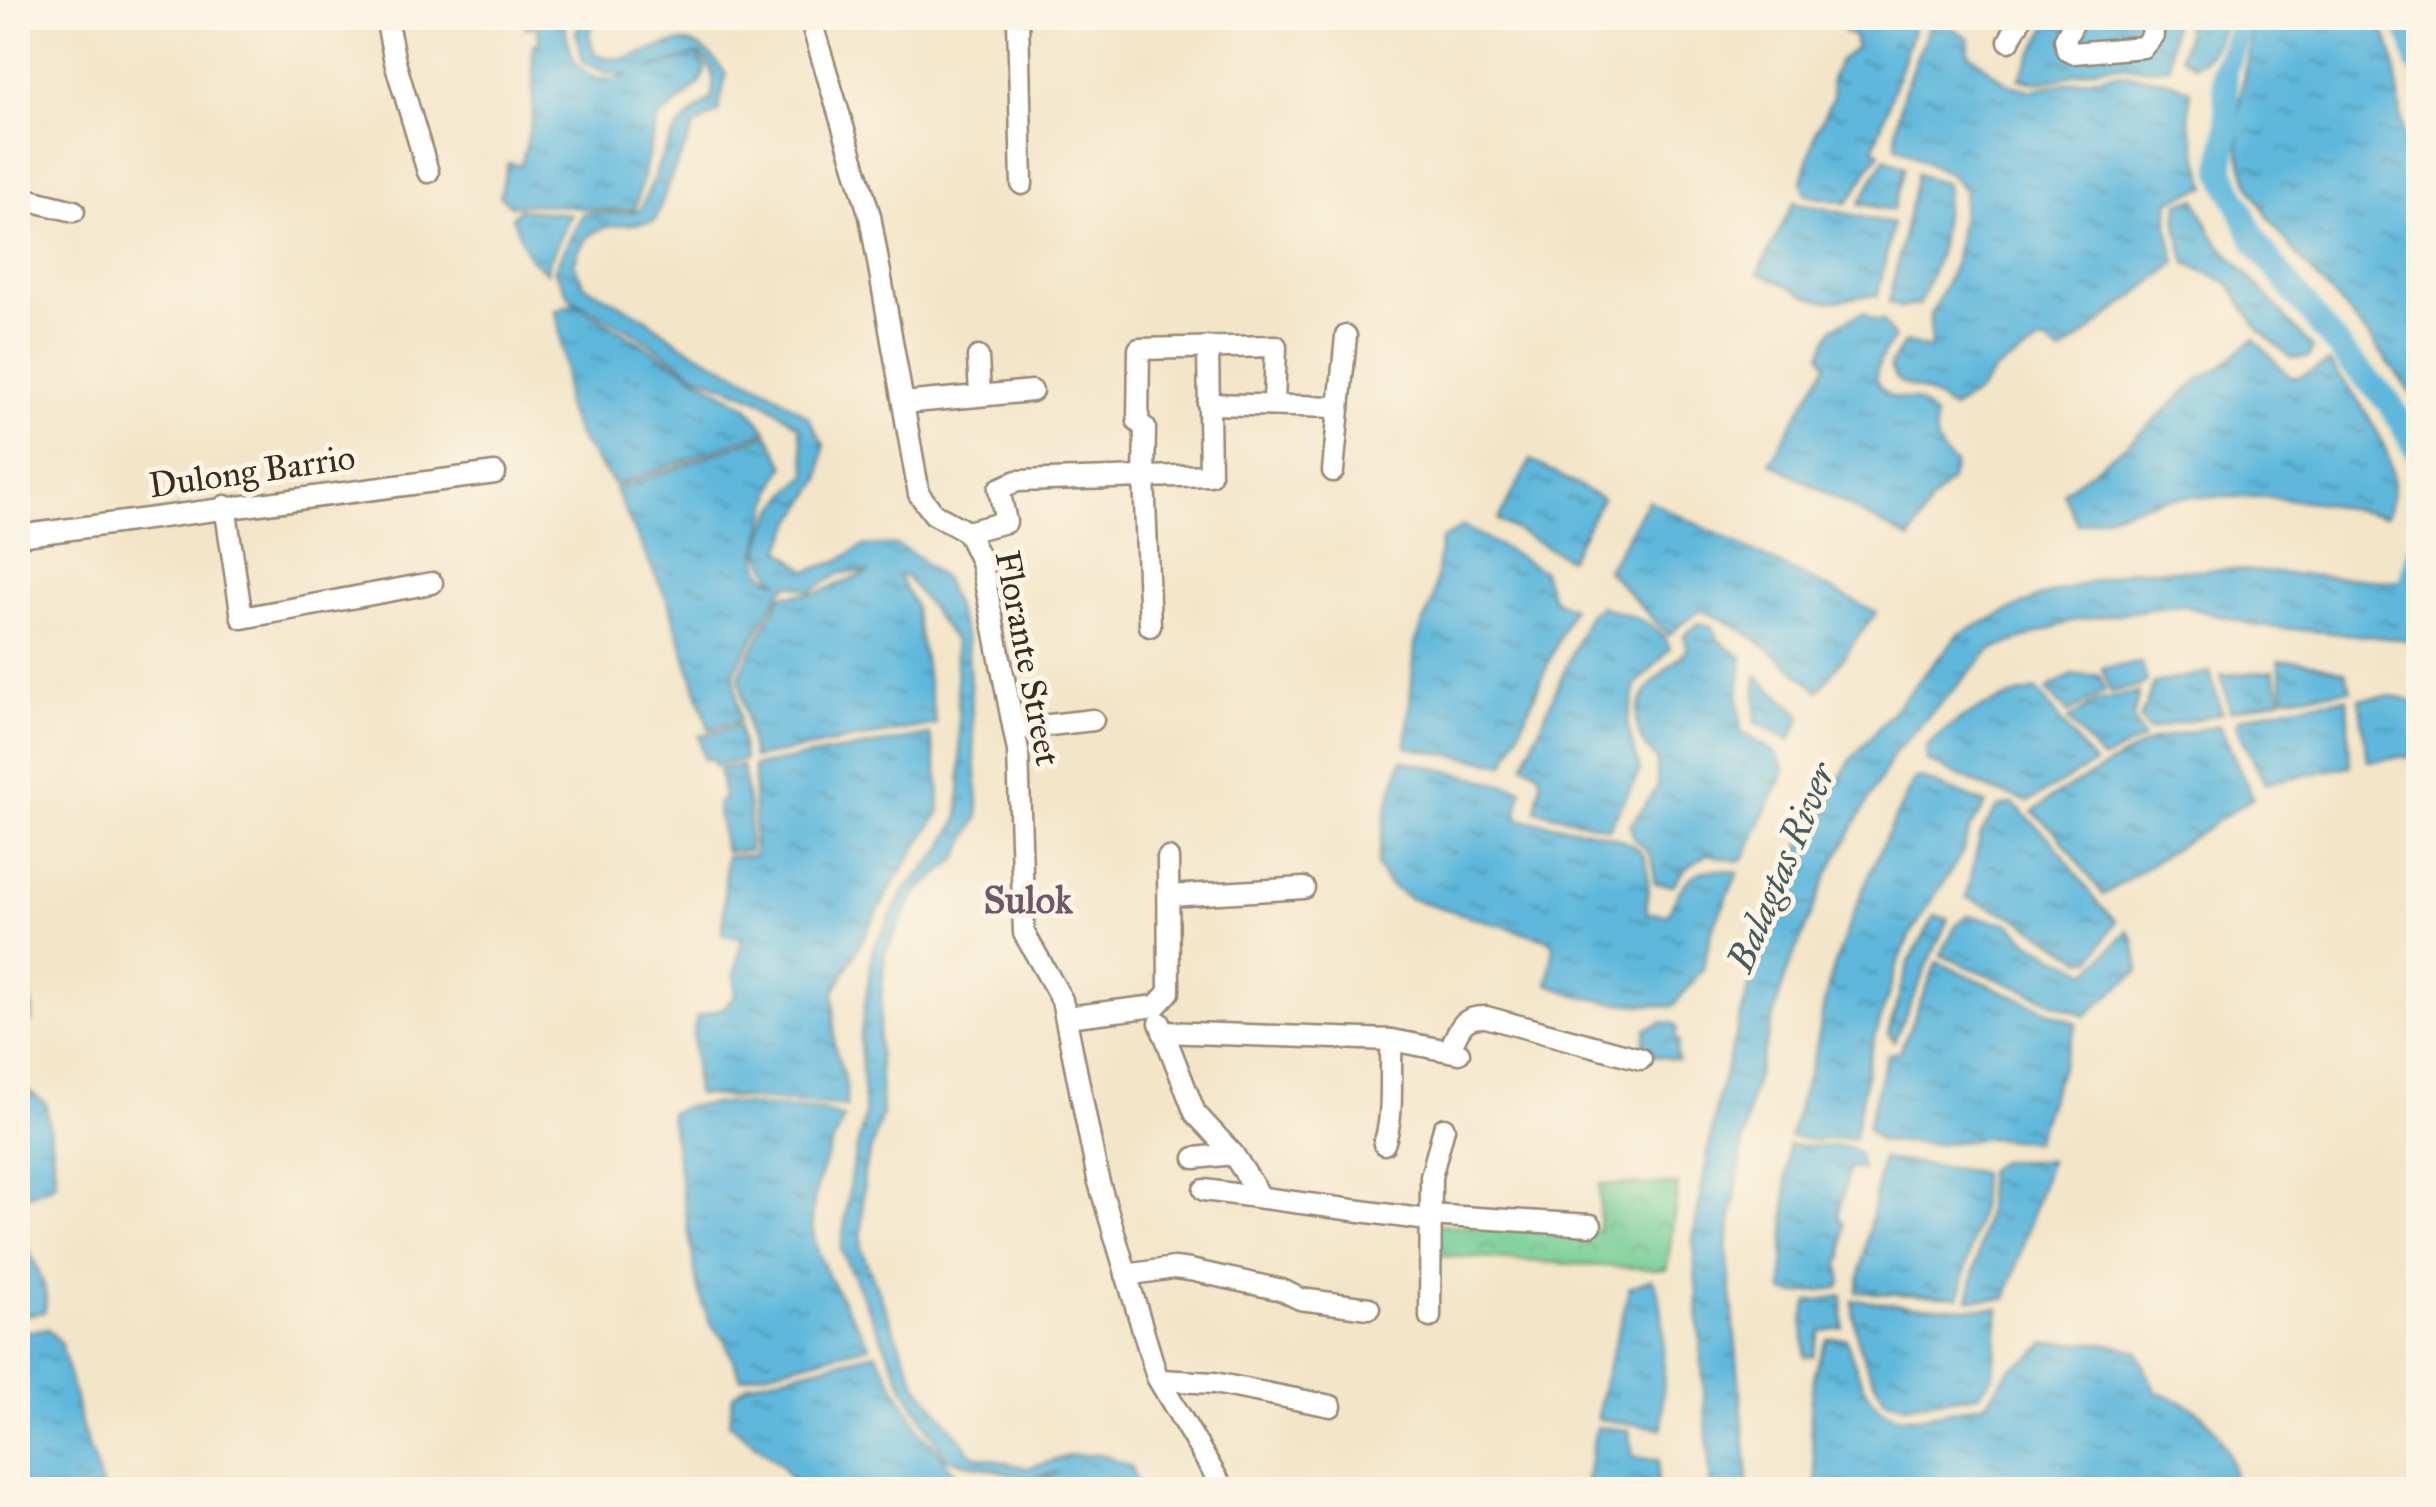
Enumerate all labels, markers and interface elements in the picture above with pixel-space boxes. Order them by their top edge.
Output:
street label: Dulong Barrio [146,436,358,507]
street label: Florante Street [986,547,1069,769]
water label: Balagtas River [1716,754,1846,980]
district label: Sulok [983,877,1074,923]

